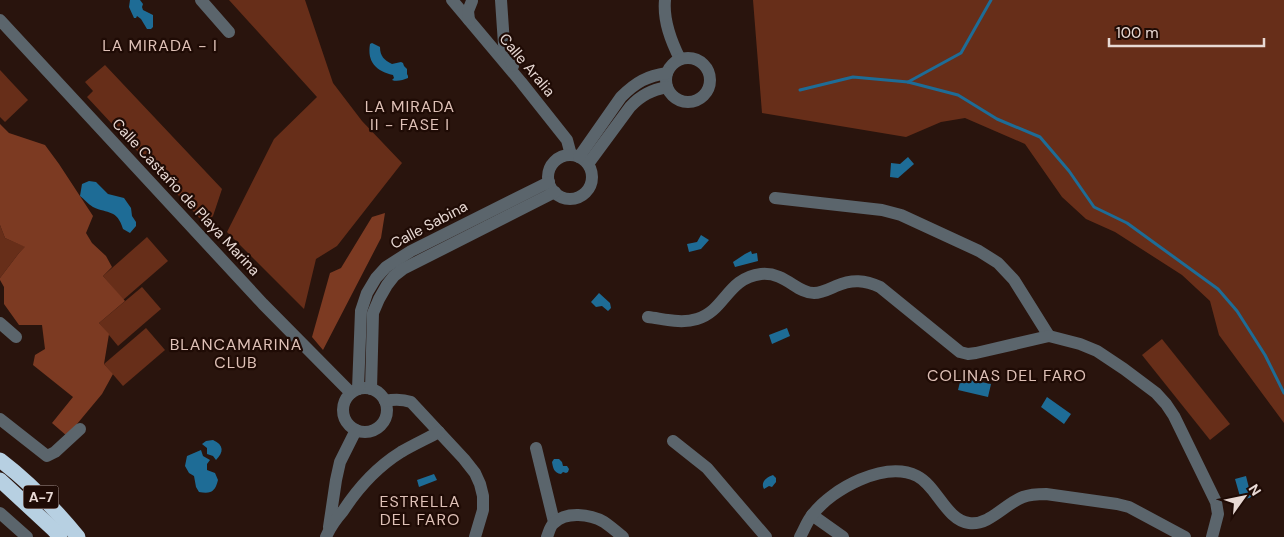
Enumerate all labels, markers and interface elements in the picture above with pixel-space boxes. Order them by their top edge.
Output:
scale bar [1109,15,1264,47]
text: 100 m [1116,23,1159,43]
street label: Calle Aralia [495,29,559,101]
district label: LA MIRADA - I [102,35,218,56]
district label: LA MIRADA II - FASE I [365,96,455,135]
street label: Calle Castaño de Playa Marina [108,114,264,280]
street label: Calle Sabina [387,196,471,254]
district label: BLANCAMARINA CLUB [170,334,302,373]
district label: COLINAS DEL FARO [927,365,1087,386]
north arrow [1219,472,1269,522]
text: N [1245,481,1265,499]
road number: A-7 [23,486,58,508]
district label: ESTRELLA DEL FARO [379,491,461,530]

